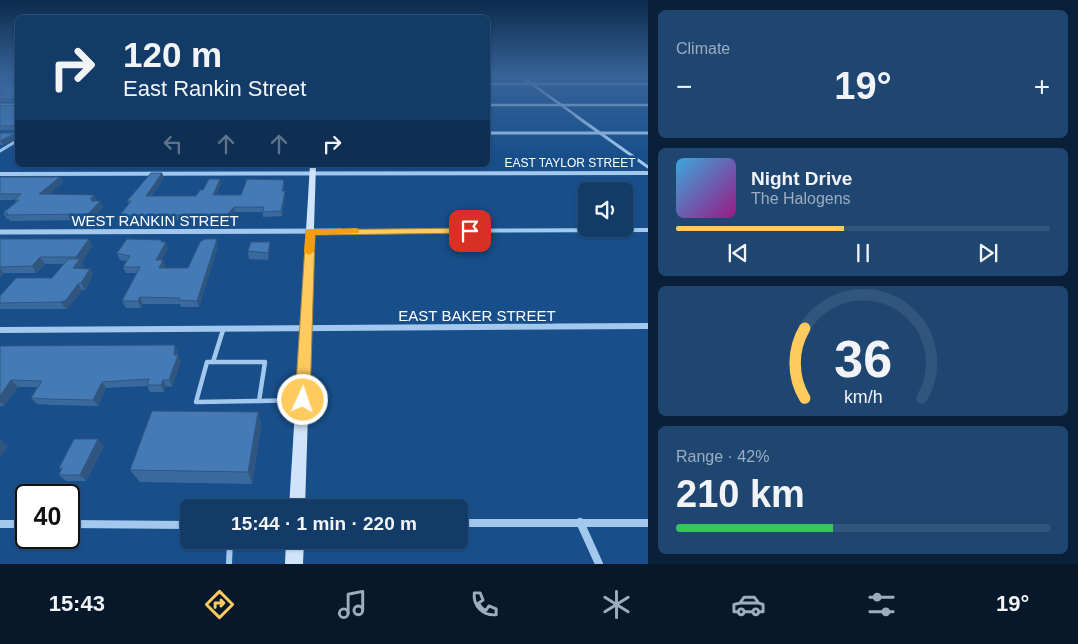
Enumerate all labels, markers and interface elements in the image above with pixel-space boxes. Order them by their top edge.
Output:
icon: right [40,35,105,100]
text: 120 m [123,35,222,74]
text: Climate [676,40,730,57]
text: 19° [834,65,892,107]
text: − [676,71,692,102]
text: + [1034,71,1050,102]
text: East Rankin Street [123,76,306,101]
icon: left [159,130,187,158]
icon: ahead [212,130,240,158]
icon: ahead [265,130,293,158]
icon: right [318,130,346,158]
street label: EAST TAYLOR STREET [504,156,636,170]
text: Night Drive [751,168,852,189]
map controls [578,182,633,237]
button: sound [578,182,633,237]
text: The Halogens [751,190,851,207]
pin [449,210,491,252]
street label: WEST RANKIN STREET [71,212,239,229]
icon: arrive [456,217,484,245]
icon: previous [724,239,752,267]
icon: pause [849,239,877,267]
icon: next [974,239,1002,267]
street label: EAST BAKER STREET [398,307,556,324]
text: 36 [834,330,892,388]
position arrow [276,373,328,425]
text: km/h [844,387,882,407]
text: Range · 42% [676,448,769,465]
text: 210 km [676,473,805,515]
speed limit sign: 40 [15,484,80,549]
text: 15:44 · 1 min · 220 m [231,513,417,534]
icon: directions [202,587,237,622]
icon: music [335,587,370,622]
icon: phone [467,587,502,622]
icon: climate [599,587,634,622]
icon: car [731,587,766,622]
icon: filters [864,587,899,622]
text: 15:43 [49,591,105,616]
text: 19° [996,591,1029,616]

